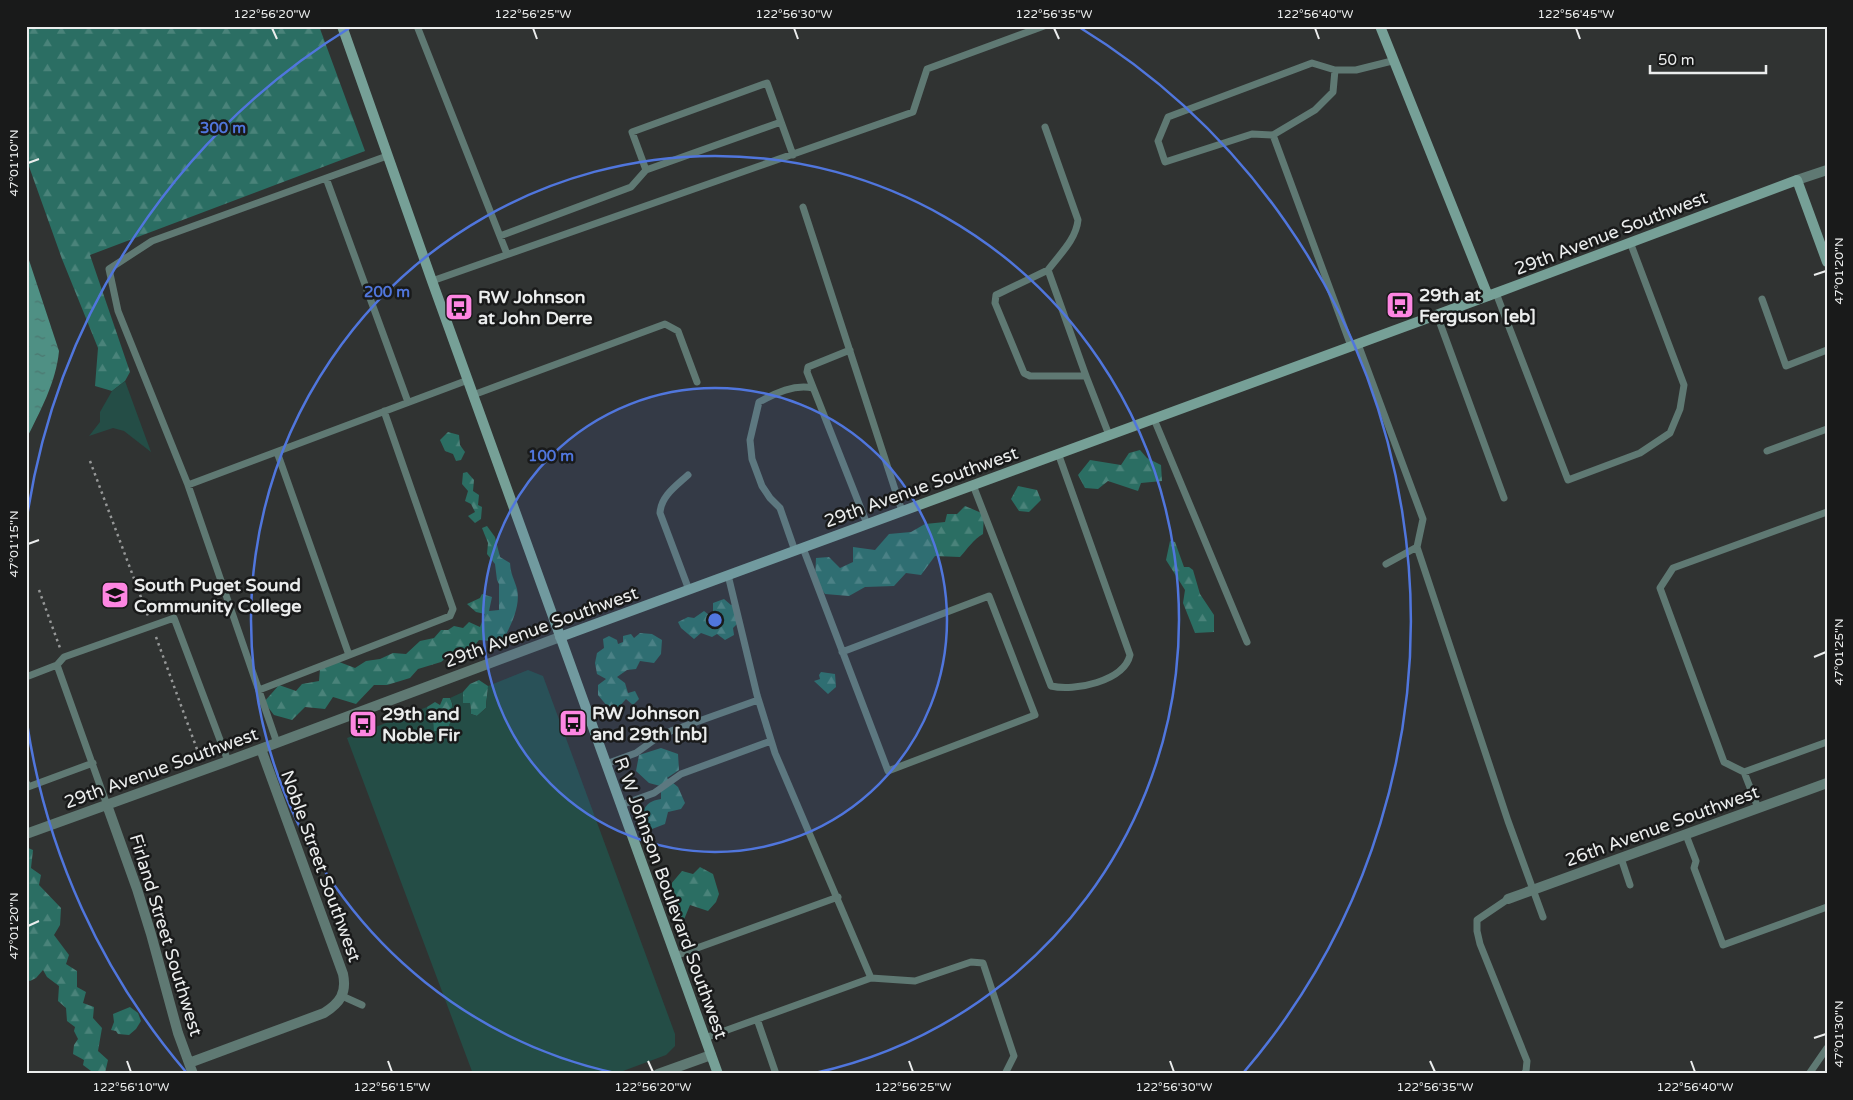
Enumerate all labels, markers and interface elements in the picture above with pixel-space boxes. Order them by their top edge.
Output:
text: 122°56'20"W [233,7,311,21]
text: 122°56'25"W [494,7,572,21]
text: 122°56'30"W [755,7,833,21]
text: 122°56'35"W [1015,7,1093,21]
text: 122°56'40"W [1276,7,1354,21]
text: 122°56'45"W [1537,7,1615,21]
scale bar [1650,42,1767,74]
text: 50 m [1658,51,1695,69]
text: 300 m [200,119,246,137]
text: 47°01'10"N [7,129,21,197]
street label: 29th Avenue Southwest [1512,186,1711,280]
text: 47°01'20"N [1832,237,1846,305]
text: 200 m [364,283,410,301]
place label: 29th at Ferguson [eb] [1419,284,1536,327]
place label: RW Johnson at John Derre [478,286,592,329]
bus stop icon: 29th at Ferguson [eb] [1385,290,1415,320]
bus stop icon: RW Johnson at John Derre [444,292,474,322]
street label: 29th Avenue Southwest [821,442,1021,532]
text: 100 m [528,447,574,465]
text: 47°01'15"N [7,510,21,578]
place label: South Puget Sound Community College [134,574,302,617]
school or university icon: South Puget Sound Community College [100,580,130,610]
street label: 29th Avenue Southwest [441,582,641,672]
centre of rings [706,611,724,629]
text: 47°01'25"N [1832,618,1846,686]
place label: RW Johnson and 29th [nb] [592,702,708,745]
place label: 29th and Noble Fir [382,703,461,746]
bus stop icon: RW Johnson and 29th [nb] [558,708,588,738]
bus stop icon: 29th and Noble Fir [348,709,378,739]
street label: 29th Avenue Southwest [61,723,261,813]
street label: R W Johnson Boulevard Southwest [610,754,732,1042]
street label: Noble Street Southwest [276,767,366,965]
street label: 26th Avenue Southwest [1562,781,1762,871]
street label: Firland Street Southwest [125,831,207,1039]
text: 47°01'20"N [7,892,21,960]
text: 47°01'30"N [1832,1000,1846,1068]
text: 122°56'10"W [92,1080,170,1094]
text: 122°56'15"W [353,1080,431,1094]
text: 122°56'20"W [614,1080,692,1094]
text: 122°56'25"W [874,1080,952,1094]
text: 122°56'30"W [1135,1080,1213,1094]
text: 122°56'35"W [1396,1080,1474,1094]
text: 122°56'40"W [1656,1080,1734,1094]

